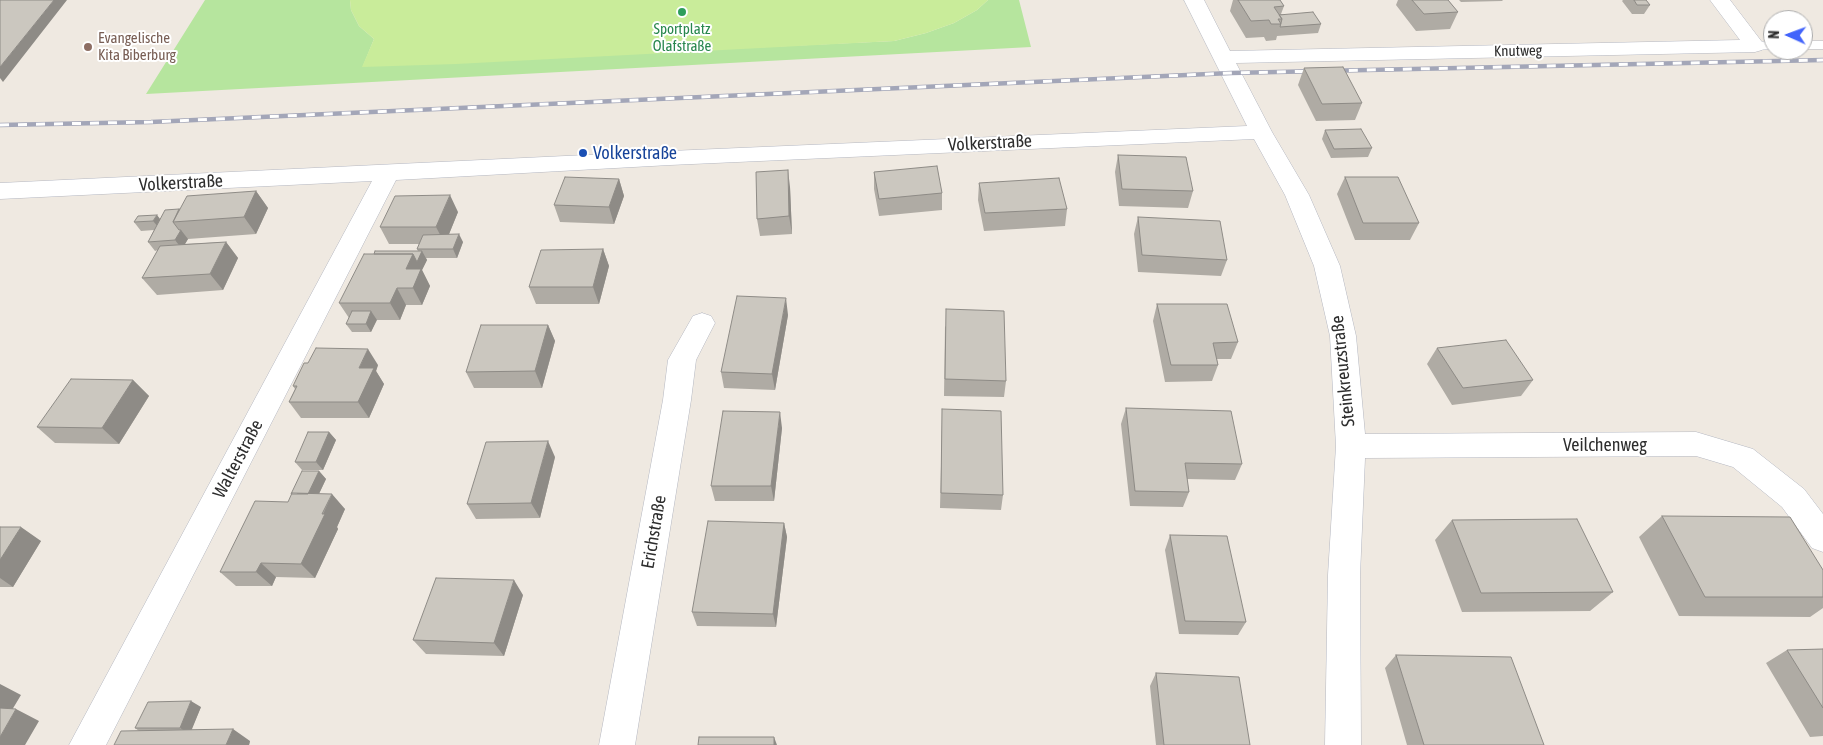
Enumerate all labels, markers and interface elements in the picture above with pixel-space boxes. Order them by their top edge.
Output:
marker: Sportplatz Olafstraße [676,6,688,18]
north arrow [1763,10,1813,60]
place label: Sportplatz Olafstraße [653,20,711,55]
place label: Evangelische Kita Biberburg [98,29,176,64]
text: N [1766,30,1782,39]
marker: Evangelische Kita Biberburg [82,41,94,53]
street label: Knutweg [1494,42,1542,60]
street label: Volkerstraße [947,130,1033,156]
place label: Volkerstraße [593,142,677,164]
marker: Volkerstraße [577,147,589,159]
street label: Volkerstraße [138,170,224,196]
street label: Steinkreuzstraße [1326,314,1360,428]
street label: Walterstraße [208,416,268,502]
street label: Veilchenweg [1563,434,1647,456]
street label: Erichstraße [637,494,671,570]

